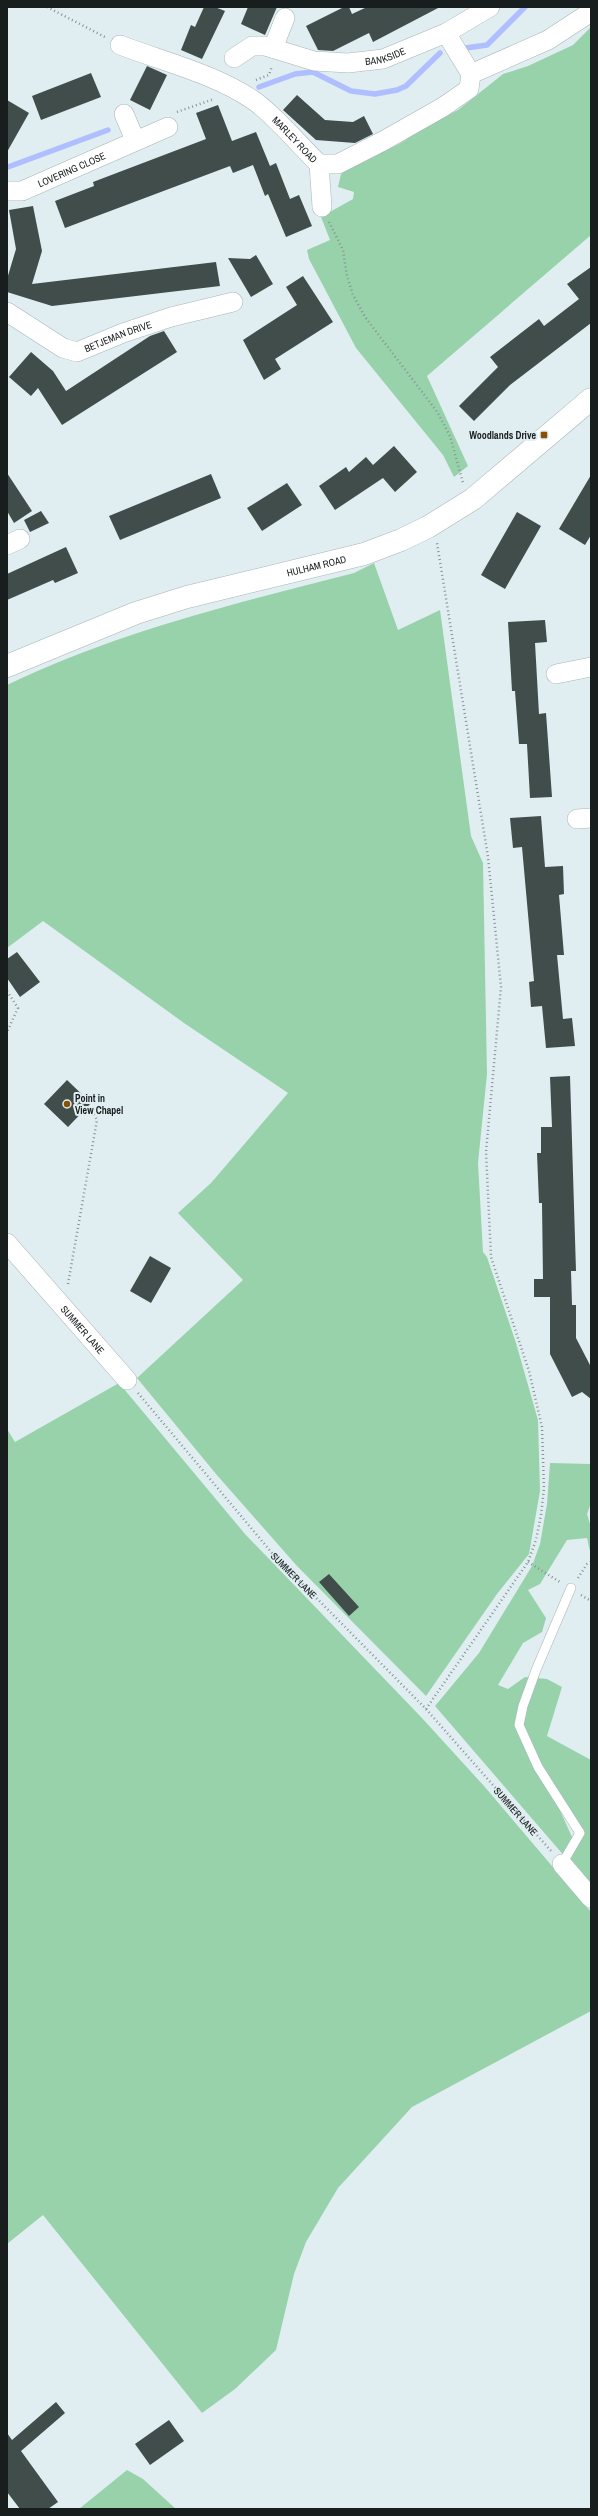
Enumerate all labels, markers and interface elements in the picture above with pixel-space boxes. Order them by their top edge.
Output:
street label: BANKSIDE [364,44,407,67]
street label: MARLEY ROAD [270,113,321,166]
street label: LOVERING CLOSE [36,149,107,190]
street label: BETJEMAN DRIVE [82,317,153,355]
place label: Woodlands Drive [469,429,536,442]
marker: Woodlands Drive [539,430,549,440]
street label: HULHAM ROAD [285,552,347,579]
place label: Point in View Chapel [75,1092,123,1117]
marker: Point in View Chapel [62,1099,72,1109]
street label: SUMMER LANE [58,1303,108,1356]
street label: SUMMER LANE [268,1549,320,1601]
street label: SUMMER LANE [491,1784,541,1838]

